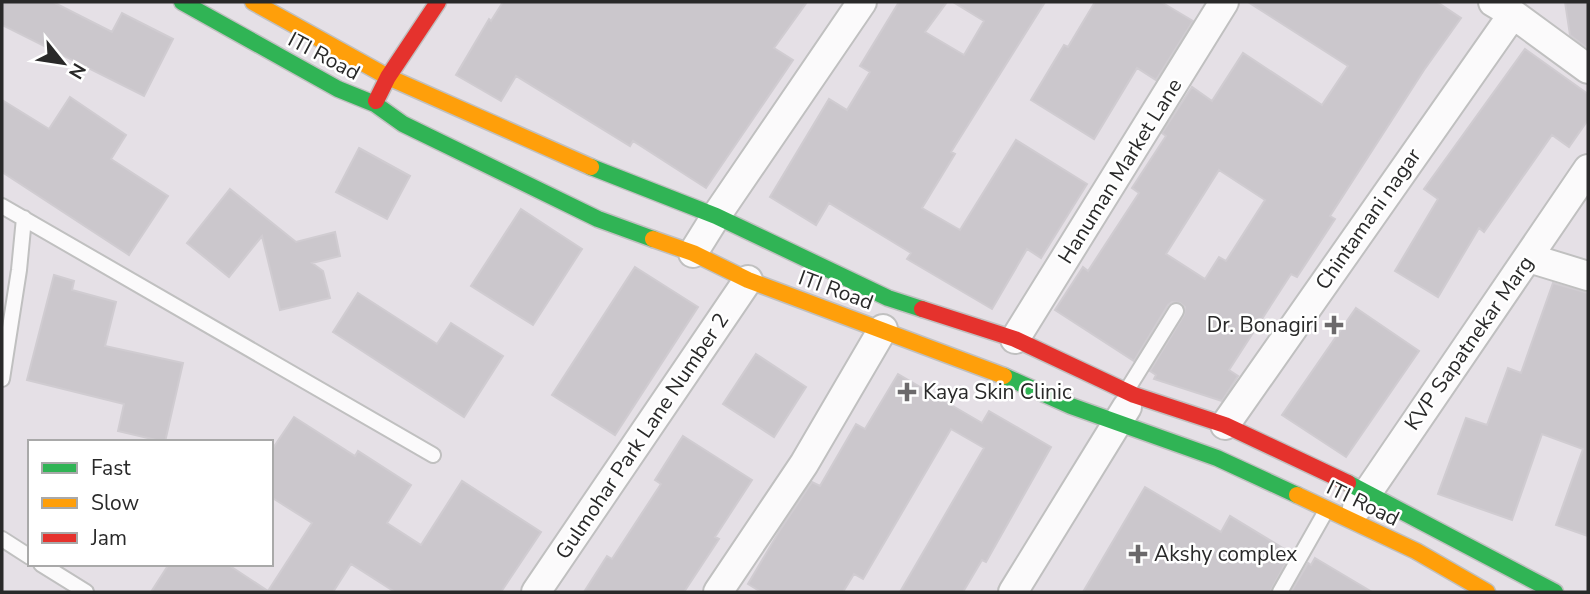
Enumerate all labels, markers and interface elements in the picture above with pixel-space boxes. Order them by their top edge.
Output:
street label: ITI Road [283,25,365,87]
north arrow [28,28,98,98]
text: N [62,58,92,84]
street label: Hanuman Market Lane [1052,73,1188,269]
street label: Chintamani nagar [1309,142,1428,295]
street label: KVP Sapatnekar Marg [1398,250,1540,436]
street label: ITI Road [795,264,877,316]
street label: Gulmohar Park Lane Number 2 [549,307,735,565]
place label: Dr. Bonagiri [1207,311,1318,339]
marker: Dr. Bonagiri [1324,315,1344,335]
place label: Kaya Skin Clinic [923,378,1072,406]
marker: Kaya Skin Clinic [897,382,917,402]
legend [28,440,273,566]
text: Fast [91,454,131,482]
street label: ITI Road [1322,473,1404,533]
text: Slow [91,489,140,517]
text: Jam [90,524,127,552]
place label: Akshy complex [1154,540,1297,568]
marker: Akshy complex [1128,544,1148,564]

